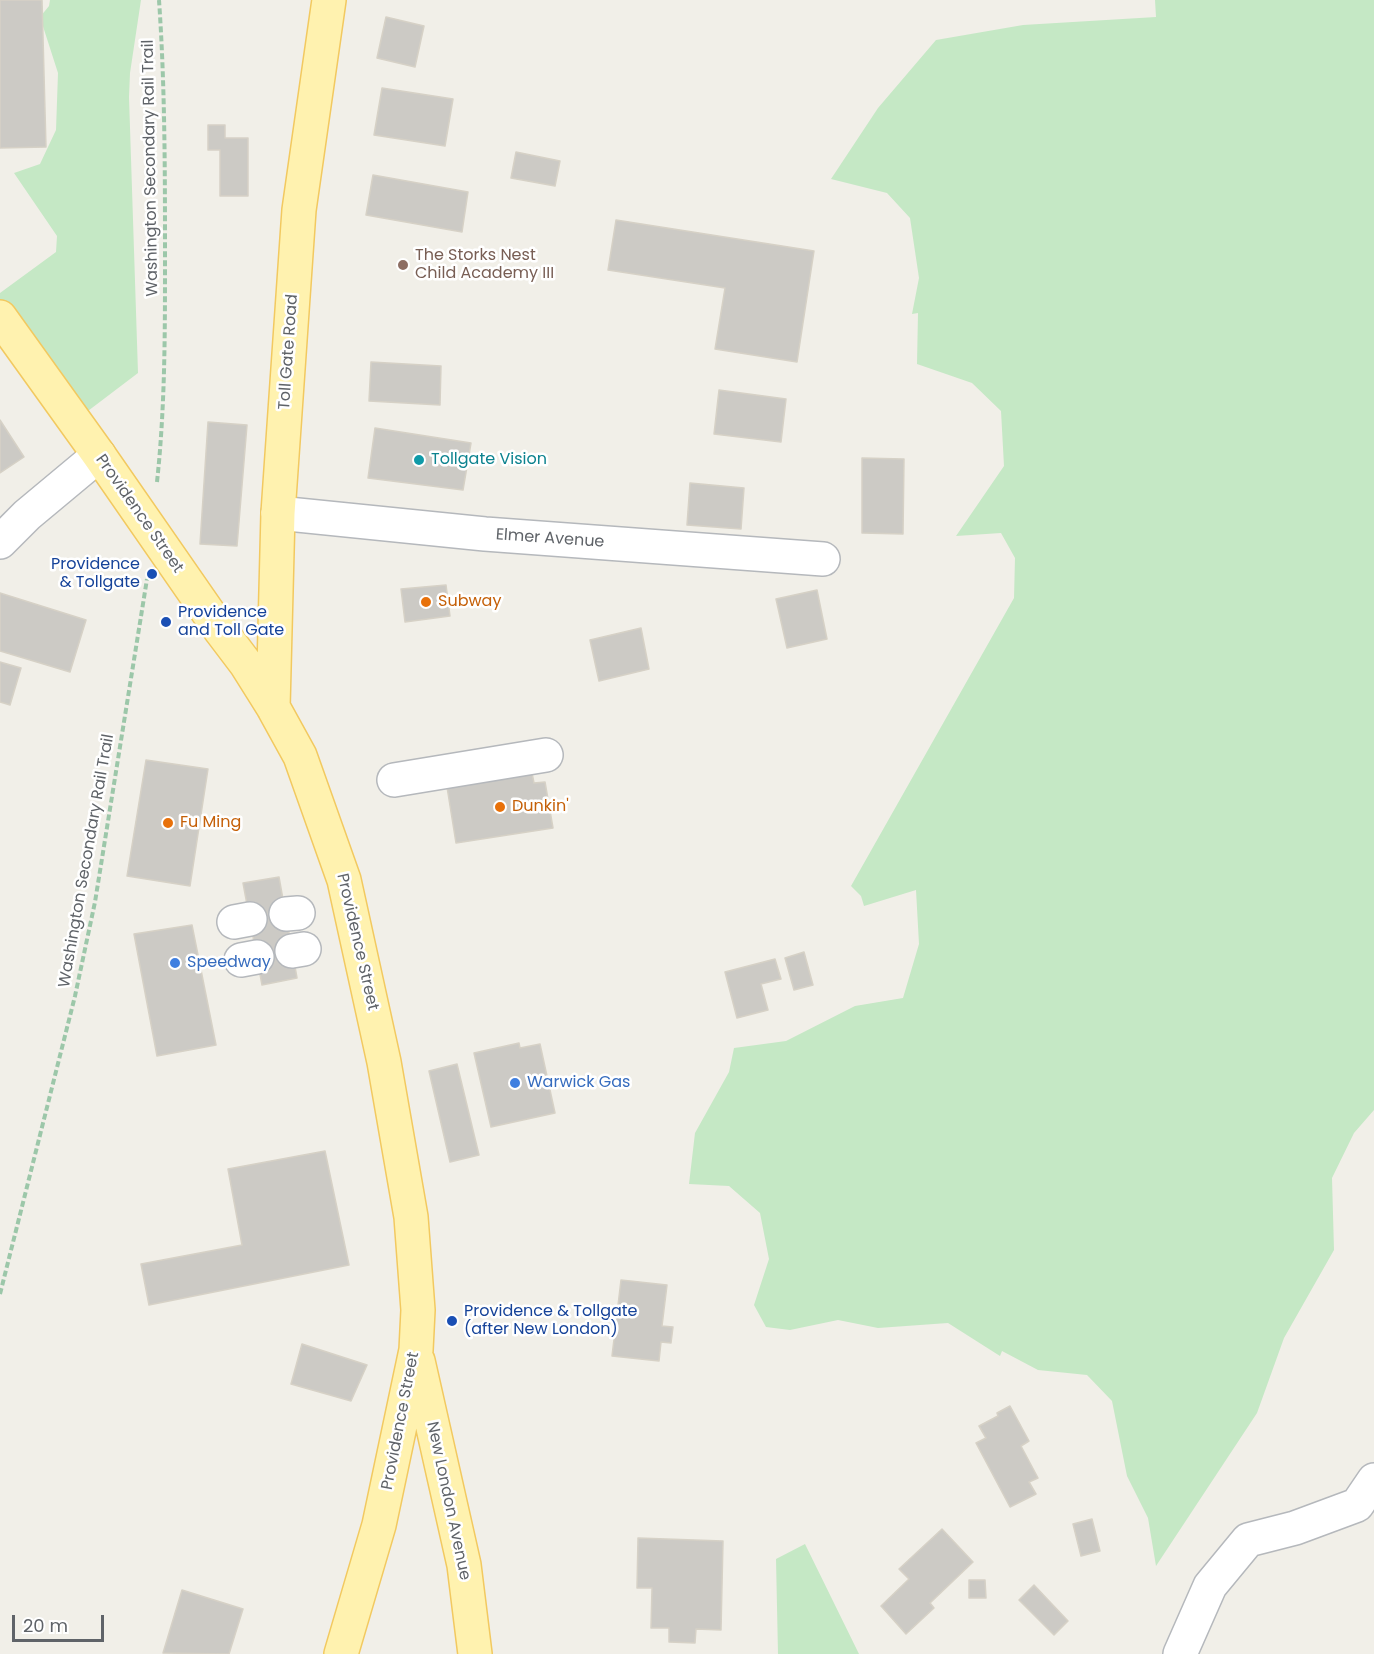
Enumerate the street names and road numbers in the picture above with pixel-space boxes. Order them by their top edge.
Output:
street label: Washington Secondary Rail Trail [139,39,163,297]
street label: Toll Gate Road [275,294,303,410]
street label: Providence Street [91,451,187,577]
street label: Elmer Avenue [495,526,605,552]
street label: Washington Secondary Rail Trail [55,733,119,989]
street label: Providence Street [332,872,382,1012]
street label: Providence Street [378,1350,424,1492]
street label: New London Avenue [422,1420,474,1582]

